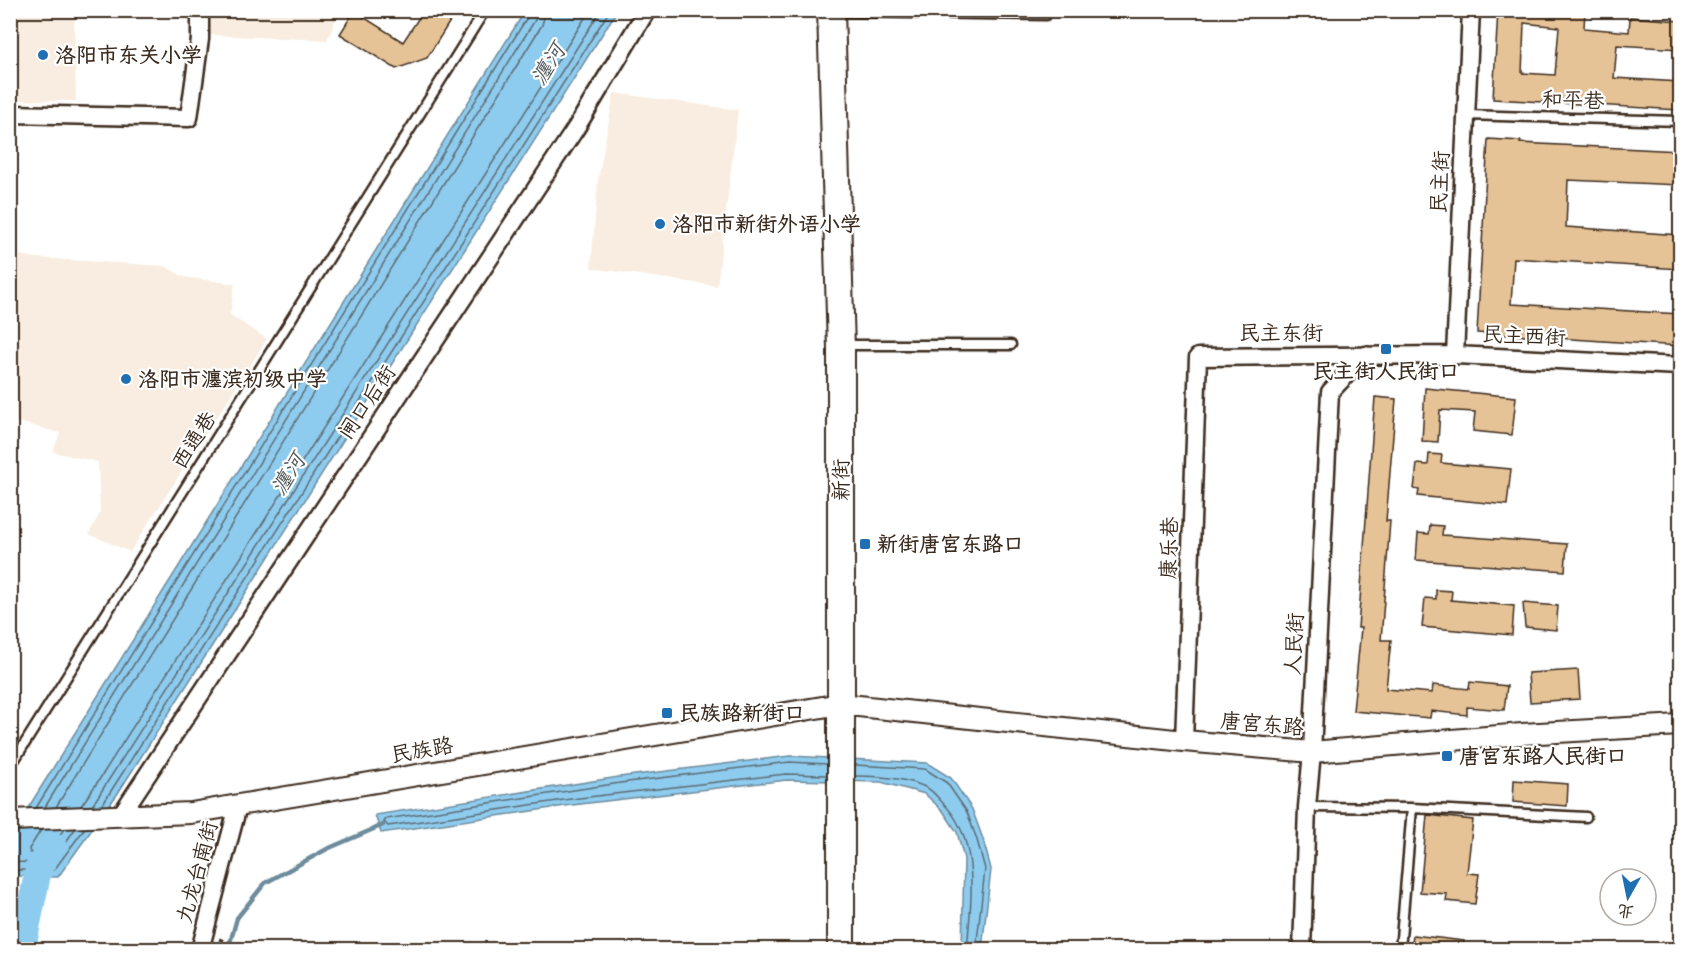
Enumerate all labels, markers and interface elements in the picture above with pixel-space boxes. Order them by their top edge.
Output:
water label: 瀍河 [520,32,578,93]
place label: 洛阳市东关小学 [55,36,202,74]
marker: 洛阳市东关小学 [36,48,50,62]
street label: 和平巷 [1541,80,1605,120]
street label: 民主街 [1419,150,1461,214]
place label: 洛阳市新街外语小学 [672,205,861,243]
marker: 洛阳市新街外语小学 [653,217,667,231]
street label: 民主东街 [1239,314,1323,352]
street label: 民主西街 [1481,315,1567,357]
marker: 民主街人民街口 [1379,342,1393,356]
place label: 民主街人民街口 [1313,352,1460,390]
street label: 闸口后街 [328,357,406,447]
place label: 洛阳市瀍滨初级中学 [138,360,327,398]
marker: 洛阳市瀍滨初级中学 [119,372,133,386]
street label: 西通巷 [161,403,227,477]
water label: 瀍河 [260,442,318,503]
street label: 新街 [822,459,860,501]
street label: 康乐巷 [1149,516,1189,580]
place label: 新街唐宫东路口 [877,525,1024,563]
marker: 新街唐宫东路口 [858,537,872,551]
street label: 人民街 [1273,612,1315,676]
place label: 民族路新街口 [679,694,805,732]
street label: 唐宫东路 [1219,701,1305,747]
marker: 民族路新街口 [660,706,674,720]
street label: 民族路 [388,726,456,774]
place label: 唐宫东路人民街口 [1459,737,1627,775]
marker: 唐宫东路人民街口 [1440,749,1454,763]
street label: 九龙台南街 [165,816,229,928]
north arrow [1598,867,1658,927]
text: 北 [1616,896,1636,927]

